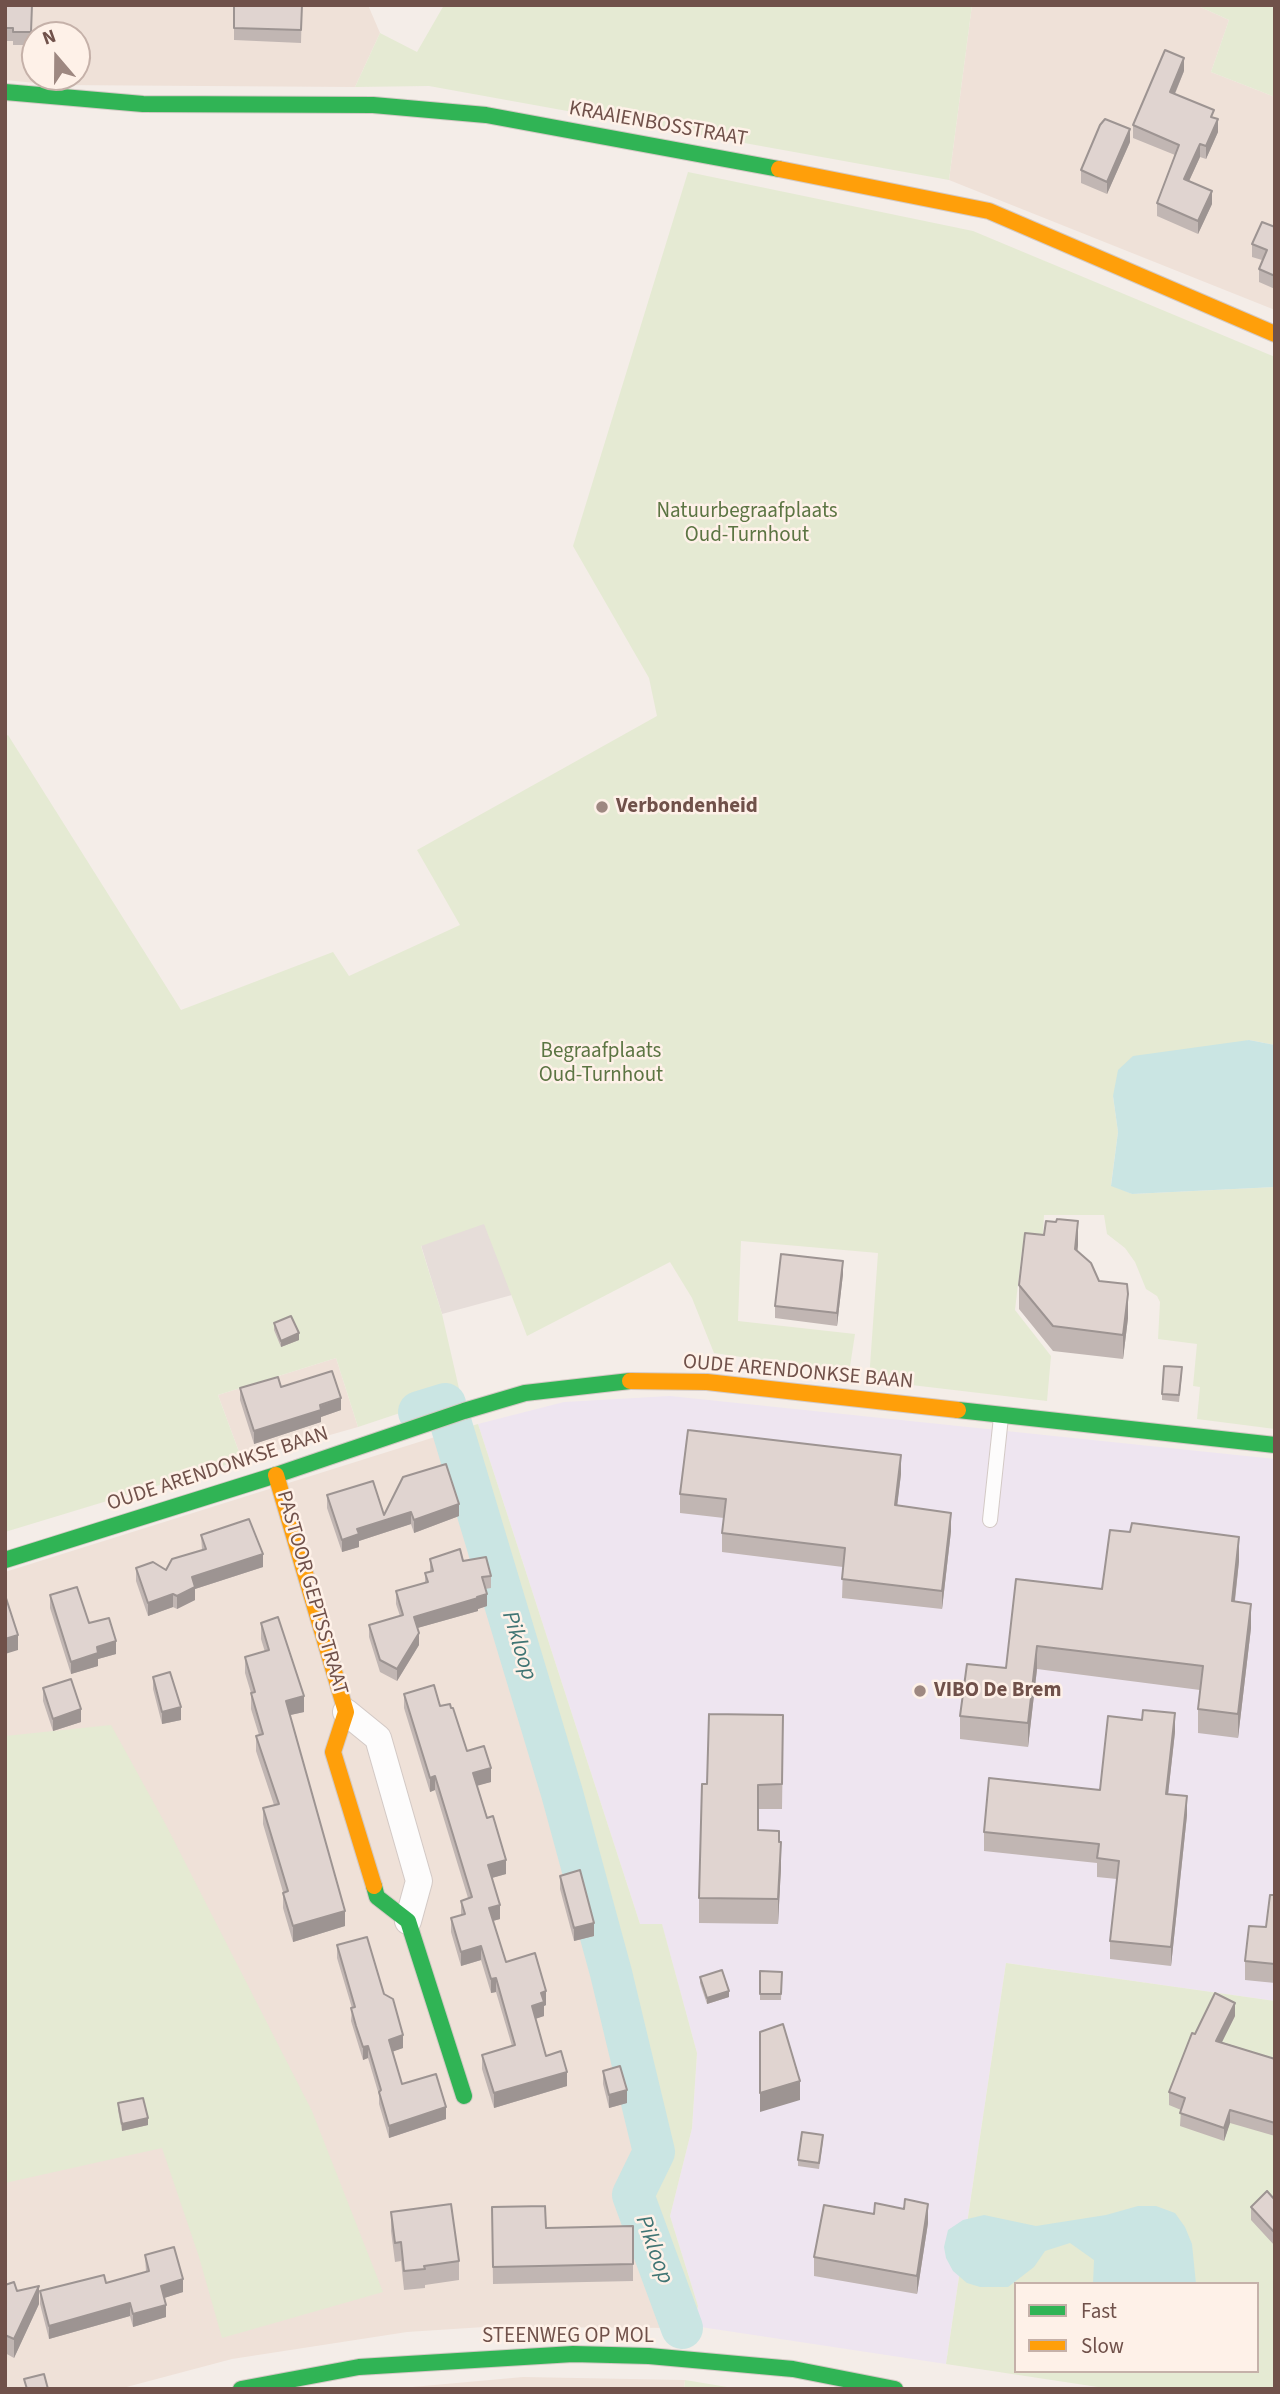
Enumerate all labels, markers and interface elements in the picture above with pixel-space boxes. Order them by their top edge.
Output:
north arrow [21,21,91,91]
text: N [39,23,60,53]
street label: KRAAIENBOSSTRAAT [567,97,749,153]
park label: Natuurbegraafplaats Oud-Turnhout [656,499,838,549]
place label: Verbondenheid [616,794,758,820]
marker: Verbondenheid [594,799,610,815]
park label: Begraafplaats Oud-Turnhout [539,1039,663,1089]
street label: OUDE ARENDONKSE BAAN [682,1350,914,1396]
street label: OUDE ARENDONKSE BAAN [104,1422,332,1518]
street label: PASTOOR GEPTSSTRAAT [270,1488,352,1698]
water label: Pikloop [494,1608,542,1684]
place label: VIBO De Brem [934,1678,1061,1704]
marker: VIBO De Brem [912,1683,928,1699]
water label: Pikloop [628,2212,678,2288]
legend [1014,2282,1259,2373]
text: Fast [1081,2296,1117,2326]
street label: STEENWEG OP MOL [482,2324,654,2350]
text: Slow [1081,2331,1124,2361]

